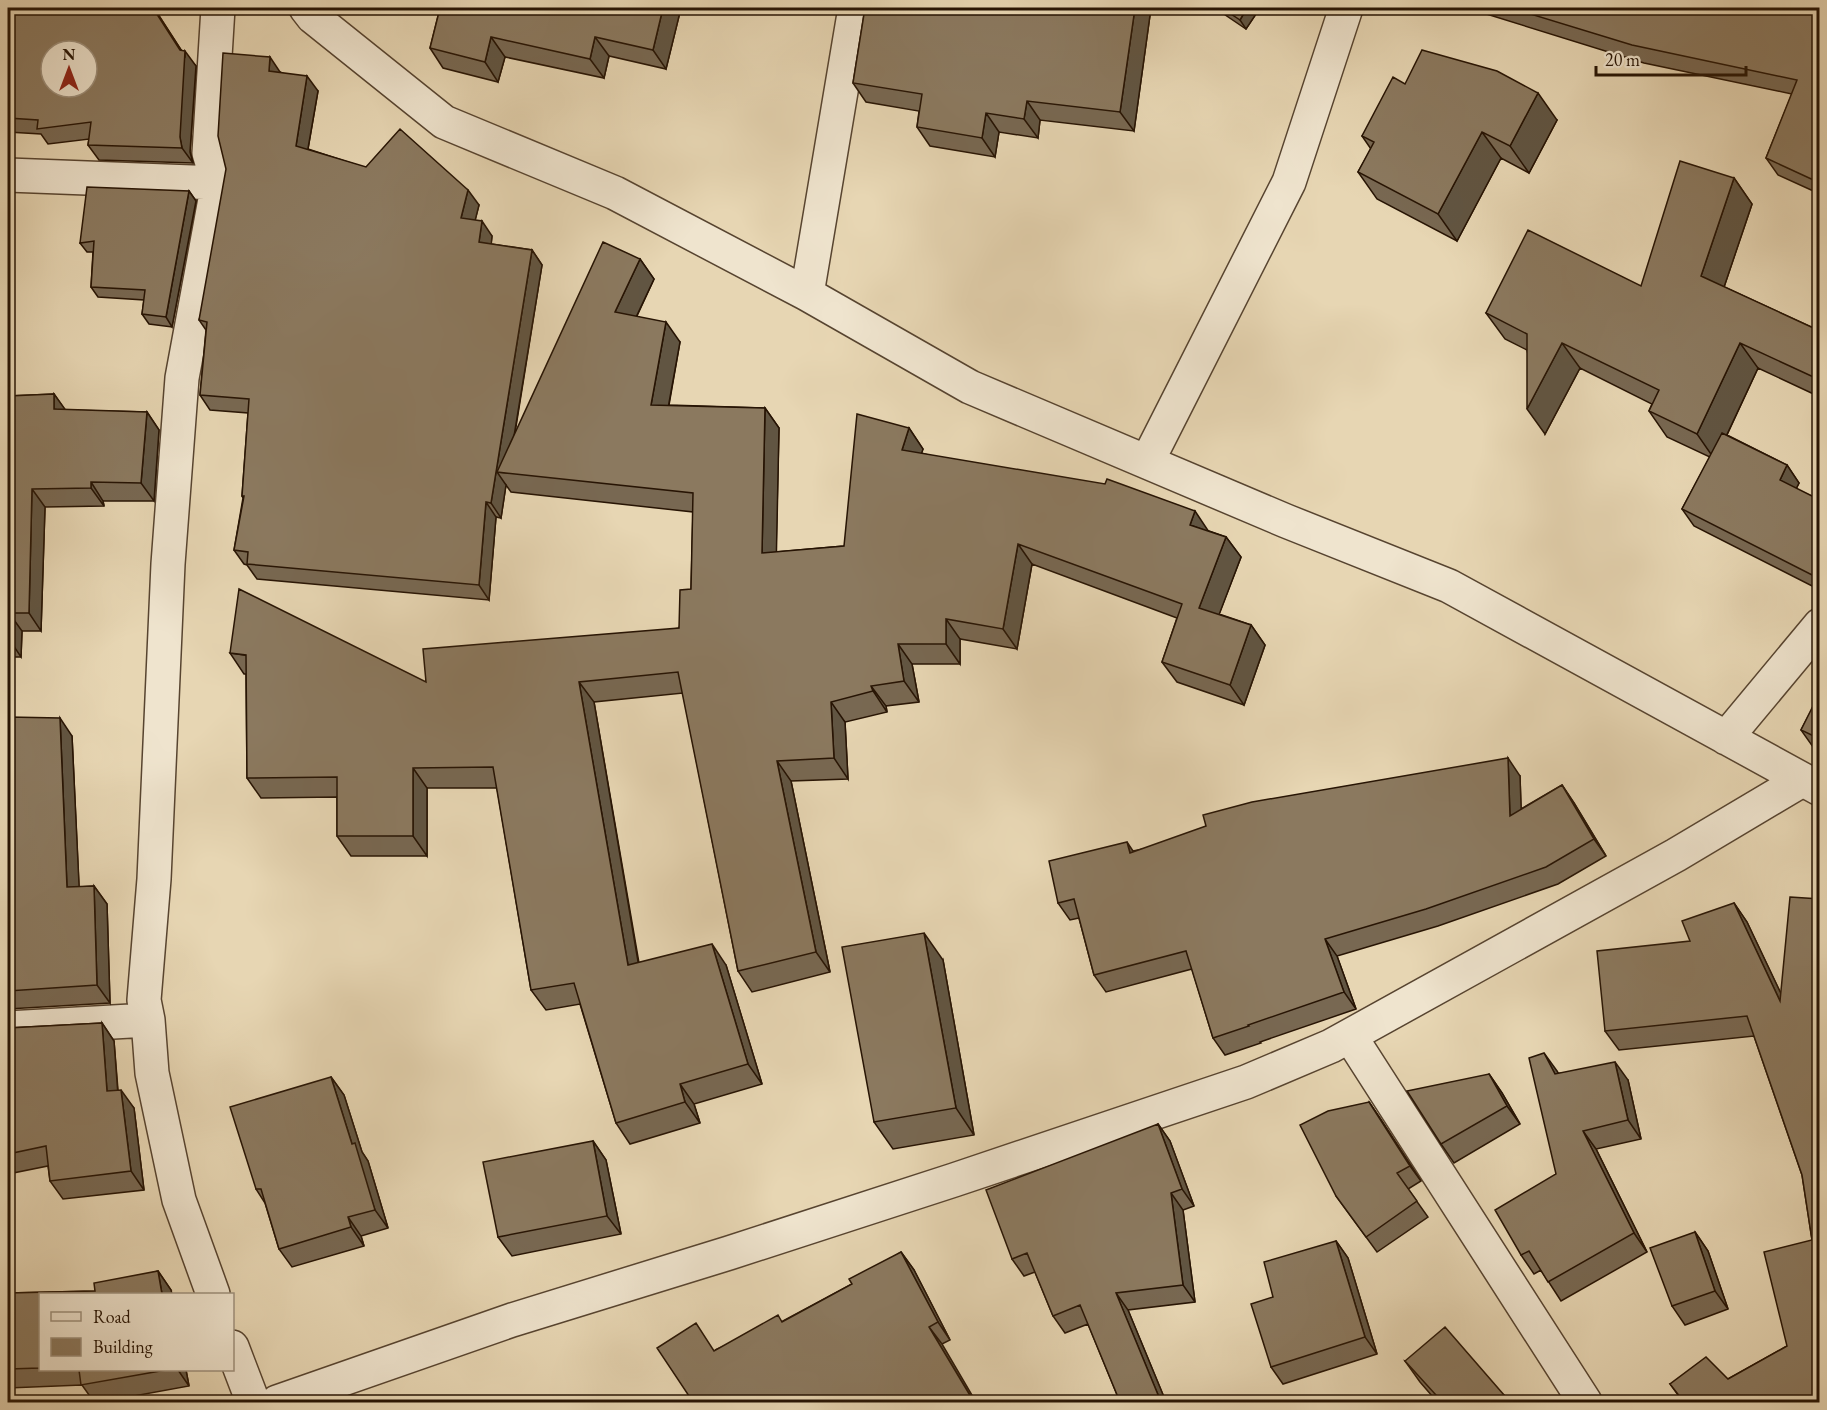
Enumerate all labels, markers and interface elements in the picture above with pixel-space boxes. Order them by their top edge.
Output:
north arrow [39,39,99,99]
scale bar [1596,39,1746,77]
text: N [63,44,76,65]
text: 20 m [1605,48,1640,71]
legend [39,1293,234,1371]
text: Road [93,1305,132,1328]
text: Building [93,1335,153,1358]

